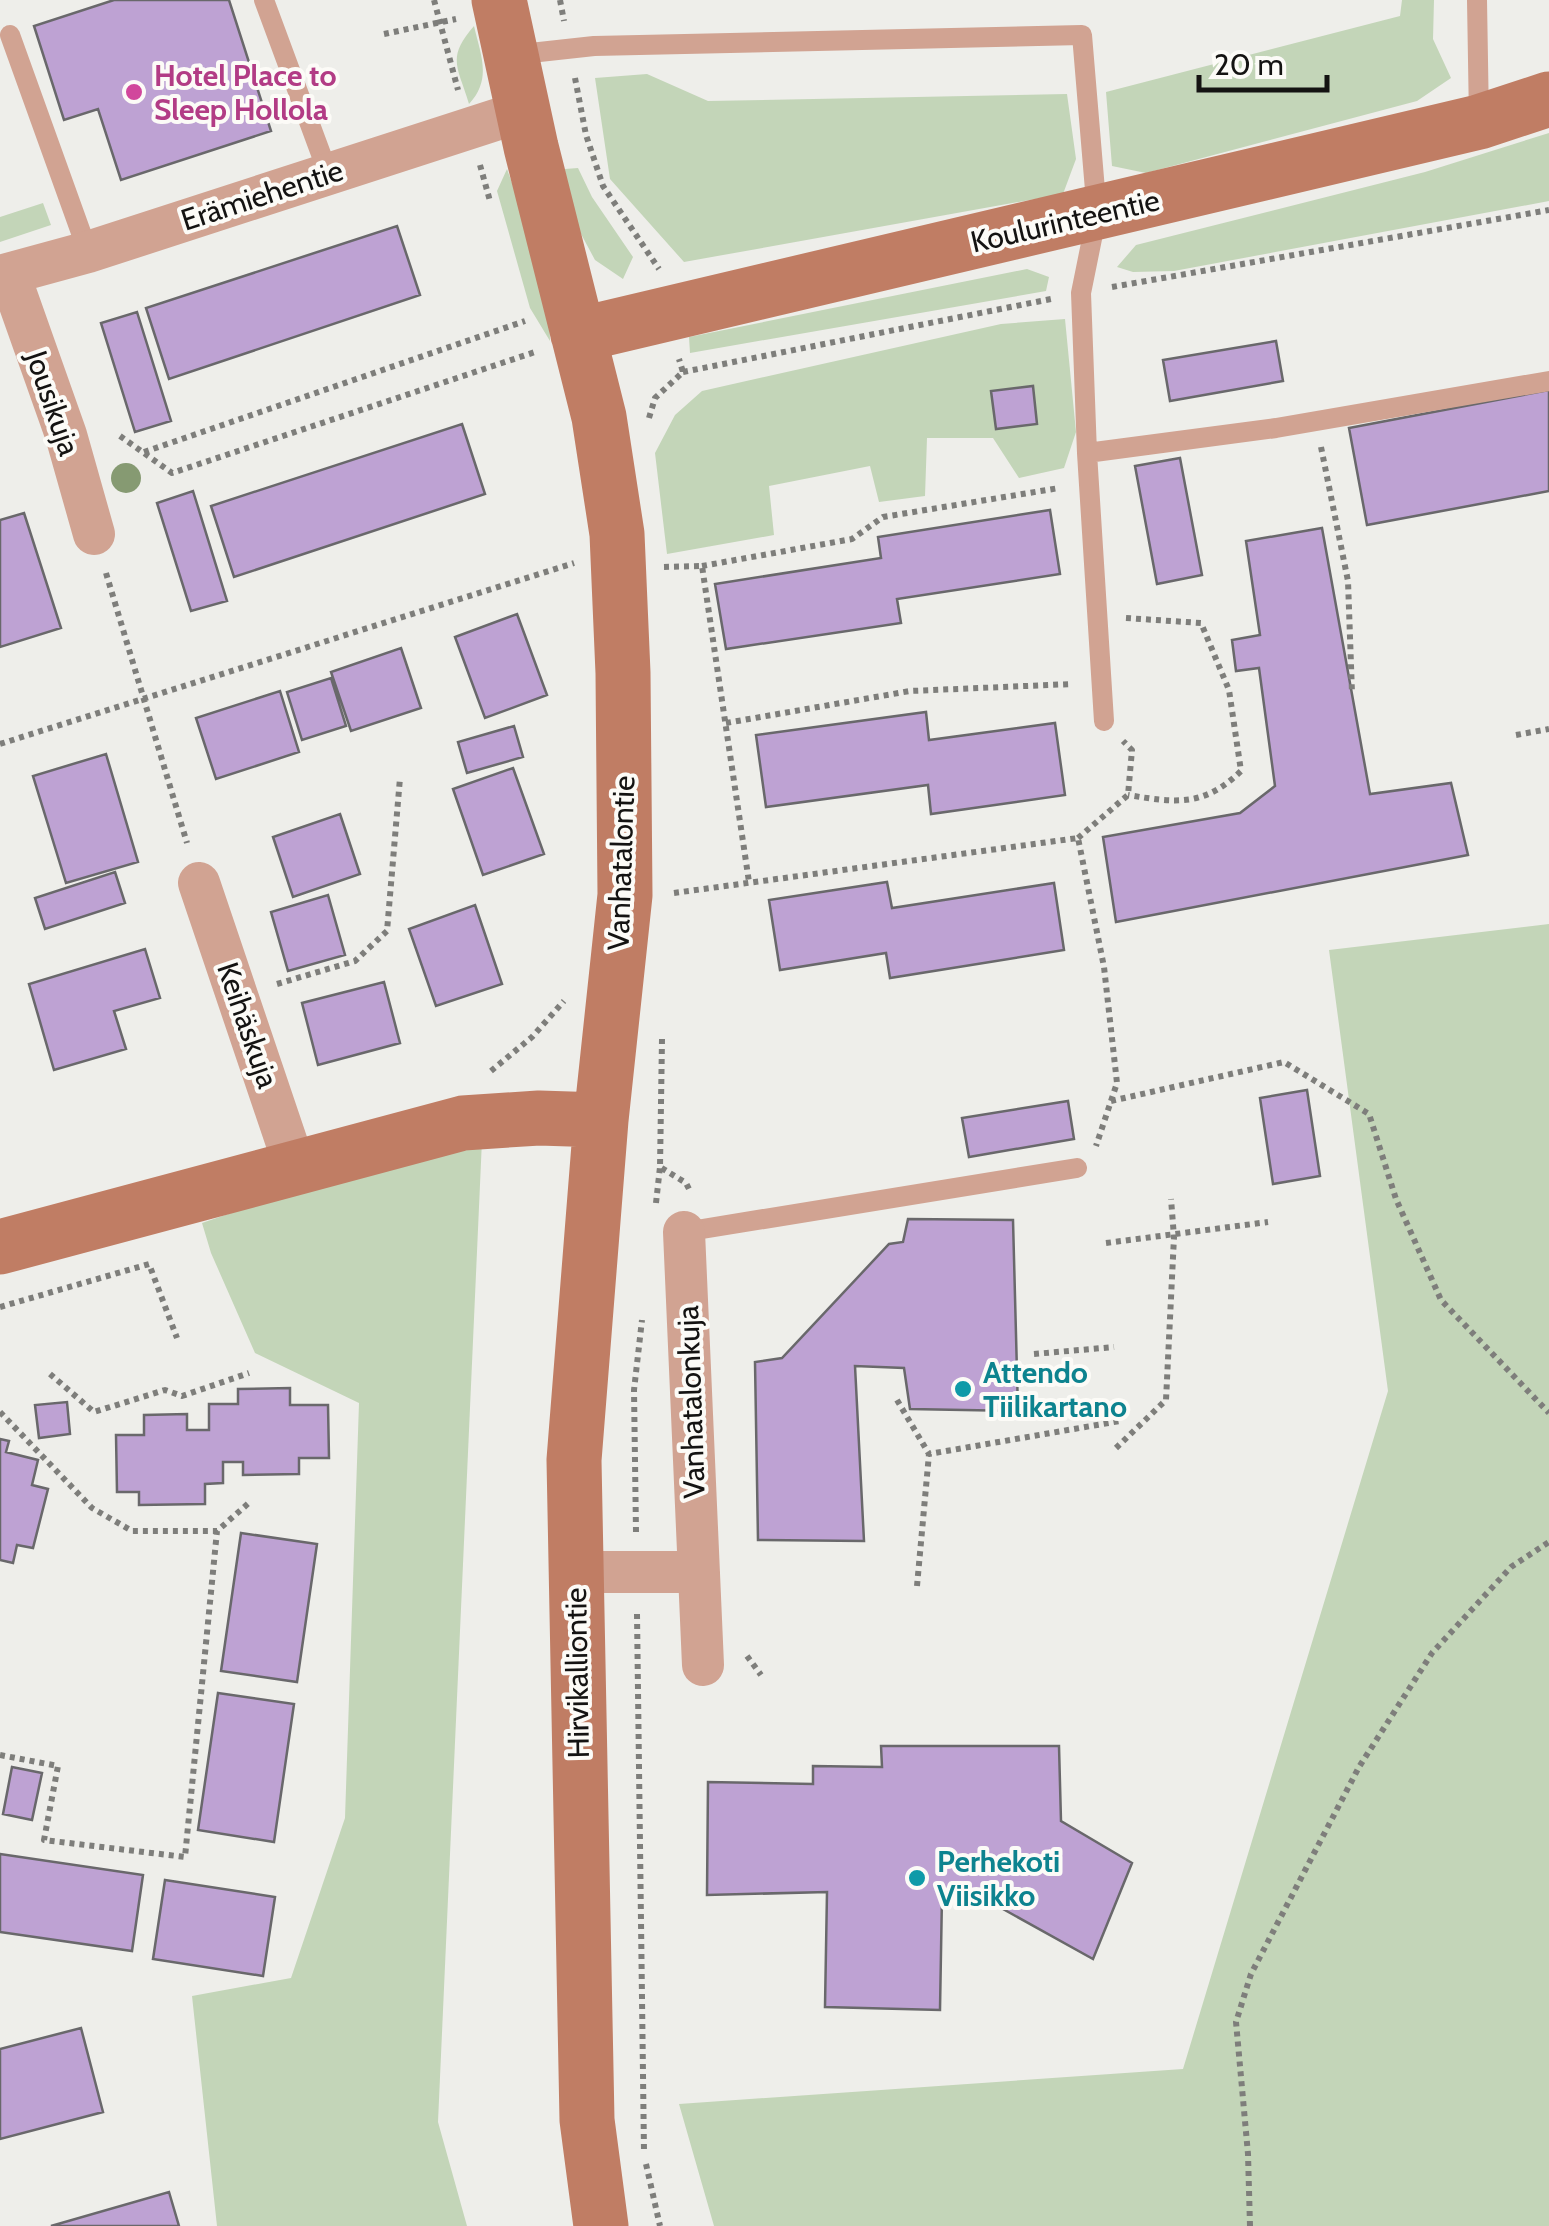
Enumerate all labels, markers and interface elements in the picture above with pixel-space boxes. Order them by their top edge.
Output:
scale bar [1199,30,1326,92]
text: 20 m [1214,46,1284,83]
place label: Hotel Place to Sleep Hollola [154,57,337,128]
marker: Hotel Place to Sleep Hollola [123,81,145,103]
street label: Erämiehentie [176,151,348,239]
street label: Koulurinteentie [967,181,1163,261]
street label: Jousikuja [18,345,88,461]
street label: Vanhatalontie [599,775,643,951]
street label: Keihäskuja [209,957,287,1093]
street label: Vanhatalonkuja [669,1304,713,1499]
place label: Attendo Tiilikartano [983,1354,1127,1425]
marker: Attendo Tiilikartano [952,1378,974,1400]
street label: Hirvikalliontie [557,1587,597,1759]
place label: Perhekoti Viisikko [937,1843,1060,1914]
marker: Perhekoti Viisikko [906,1867,928,1889]

